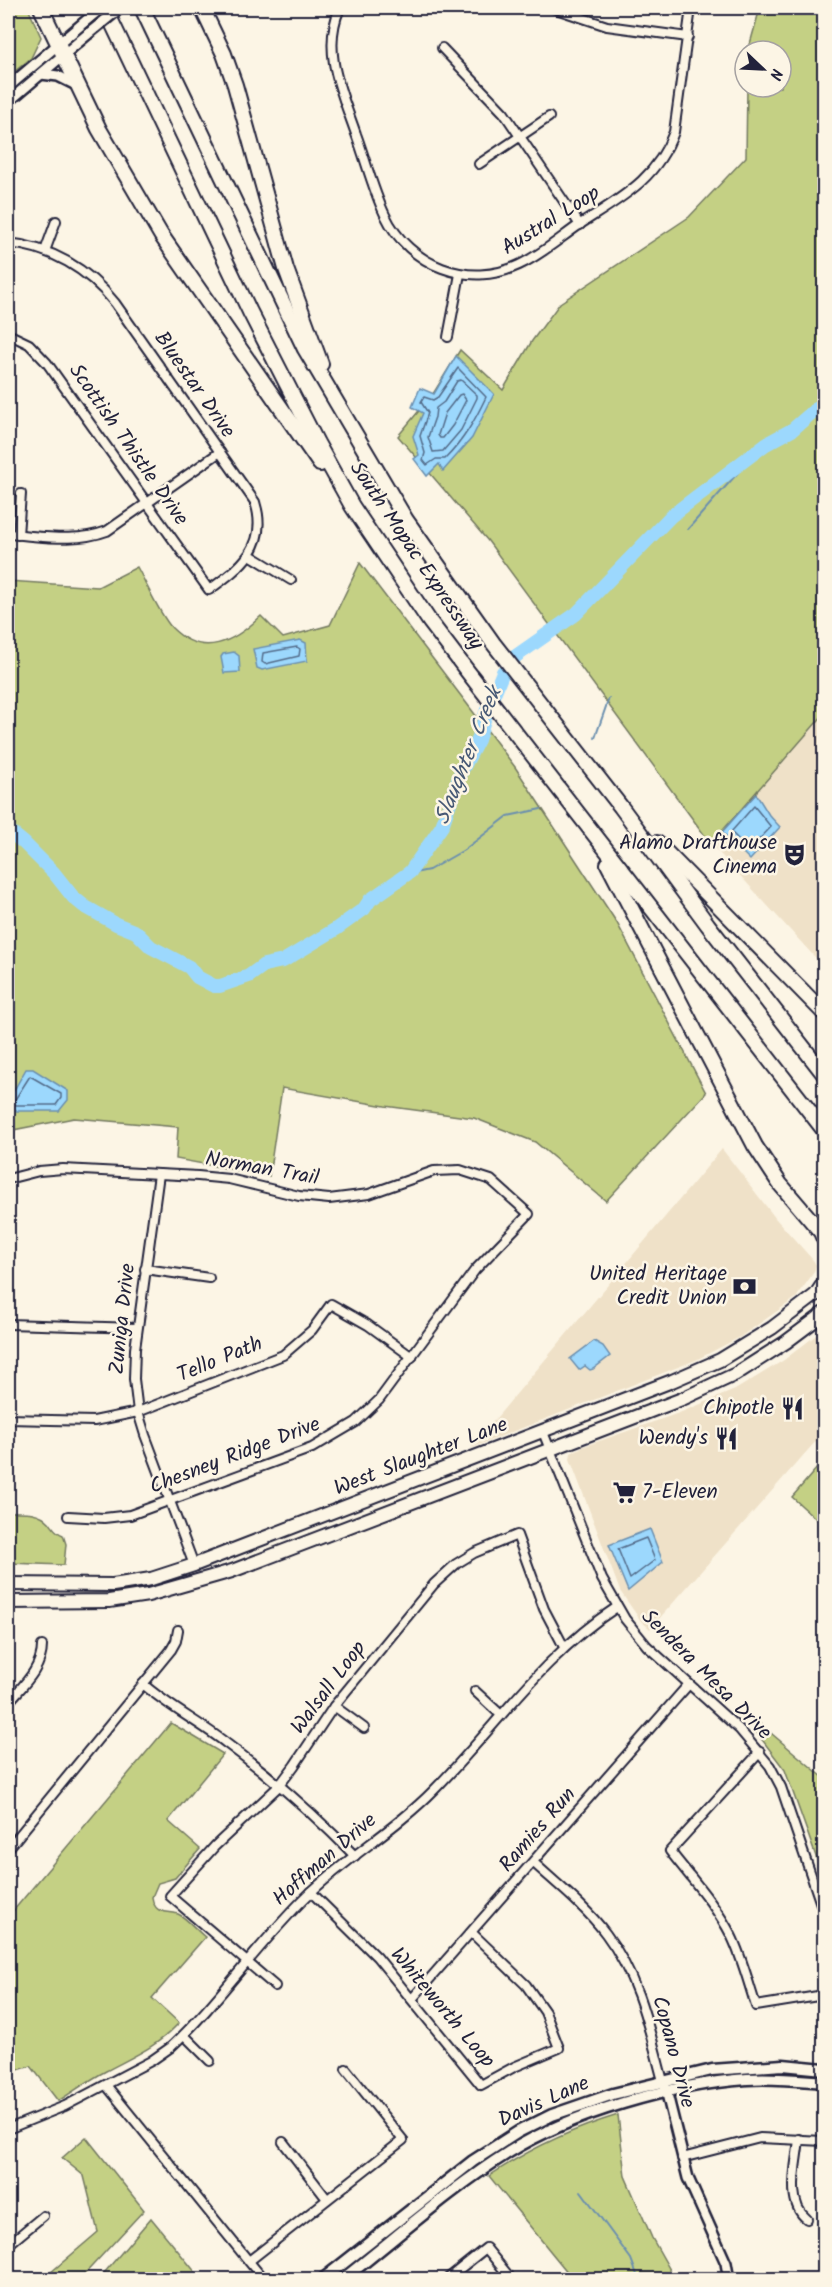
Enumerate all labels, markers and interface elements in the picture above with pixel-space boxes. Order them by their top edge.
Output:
north arrow [733,39,793,99]
text: N [762,65,789,84]
street label: Austral Loop [495,178,607,264]
street label: Bluestar Drive [145,325,243,446]
street label: Scottish Thistle Drive [60,357,197,533]
street label: South Mopac Expressway [340,455,492,657]
water label: Slaughter Creek [426,679,514,830]
place label: Alamo Drafthouse Cinema [619,827,778,884]
theatre icon: Alamo Drafthouse Cinema [782,842,808,868]
street label: Norman Trail [202,1143,322,1195]
place label: United Heritage Credit Union [589,1258,728,1315]
street label: Zuniga Drive [101,1261,145,1376]
bank icon: United Heritage Credit Union [732,1273,758,1299]
street label: Tello Path [172,1328,268,1392]
place label: Chipotle [703,1392,775,1425]
restaurant icon: Chipotle [779,1395,805,1421]
street label: Chesney Ridge Drive [145,1408,326,1504]
street label: West Slaughter Lane [329,1408,513,1505]
place label: Wendy's [639,1422,708,1455]
restaurant icon: Wendy's [713,1425,739,1451]
place label: 7-Eleven [642,1476,718,1509]
supermarket icon: 7-Eleven [611,1479,637,1505]
street label: Sendera Mesa Drive [633,1602,780,1749]
street label: Walsall Loop [283,1634,375,1742]
street label: Ramies Run [491,1780,585,1880]
street label: Hoffman Drive [265,1805,385,1915]
street label: Whiteworth Loop [381,1940,503,2076]
street label: Copano Drive [642,1992,704,2112]
street label: Davis Lane [493,2067,595,2137]

